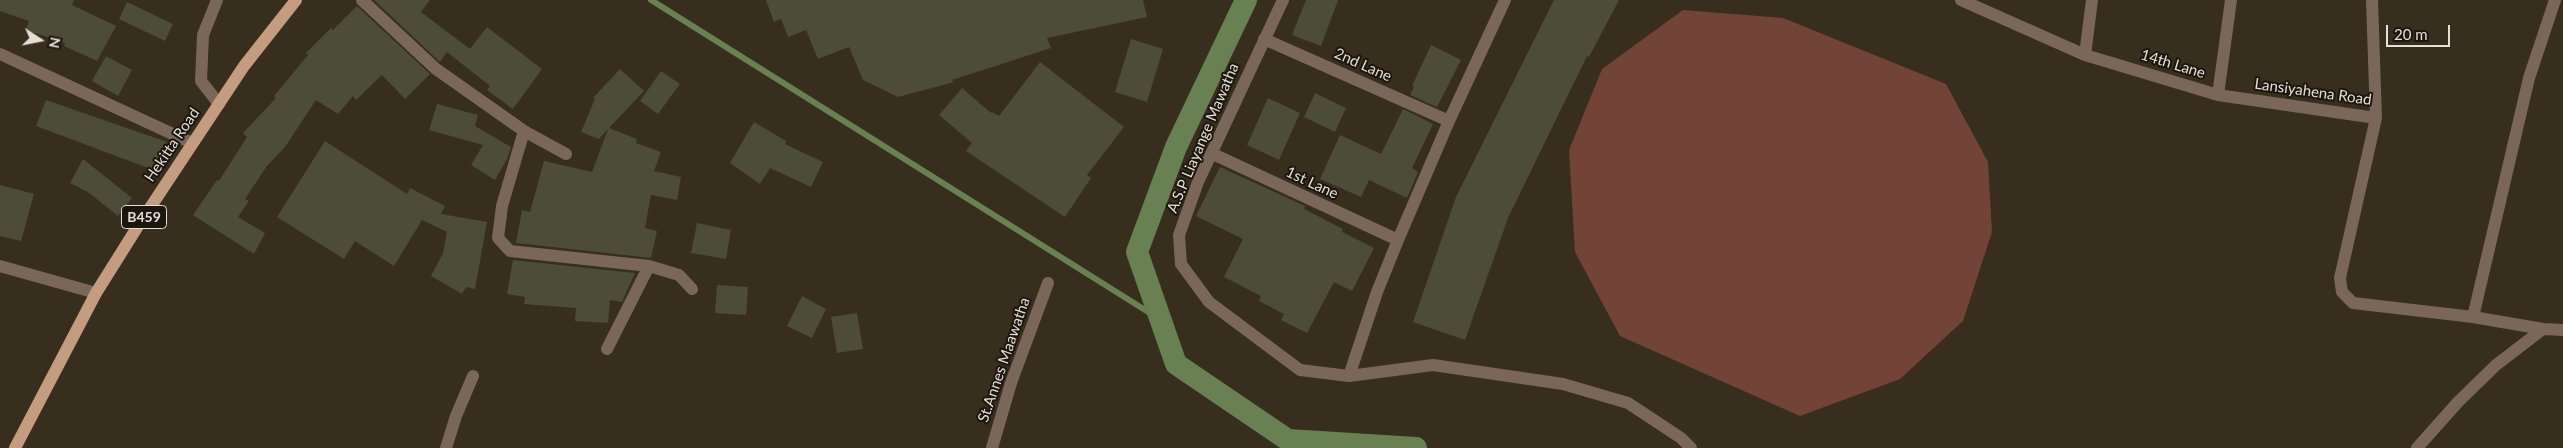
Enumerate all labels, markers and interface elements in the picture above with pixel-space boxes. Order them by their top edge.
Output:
north arrow [15,15,65,65]
scale bar [2388,15,2452,47]
text: 20 m [2394,25,2428,43]
text: N [46,36,65,50]
street label: 2nd Lane [1332,44,1394,86]
street label: 14th Lane [2139,46,2207,82]
street label: A.S.P Liayange Mawatha [1163,60,1243,216]
street label: Lansiyahena Road [2253,75,2373,109]
street label: Hekitta Road [141,105,203,185]
street label: 1st Lane [1283,163,1341,203]
road number: B459 [122,206,166,228]
street label: St.Annes Maawatha [974,295,1034,425]

